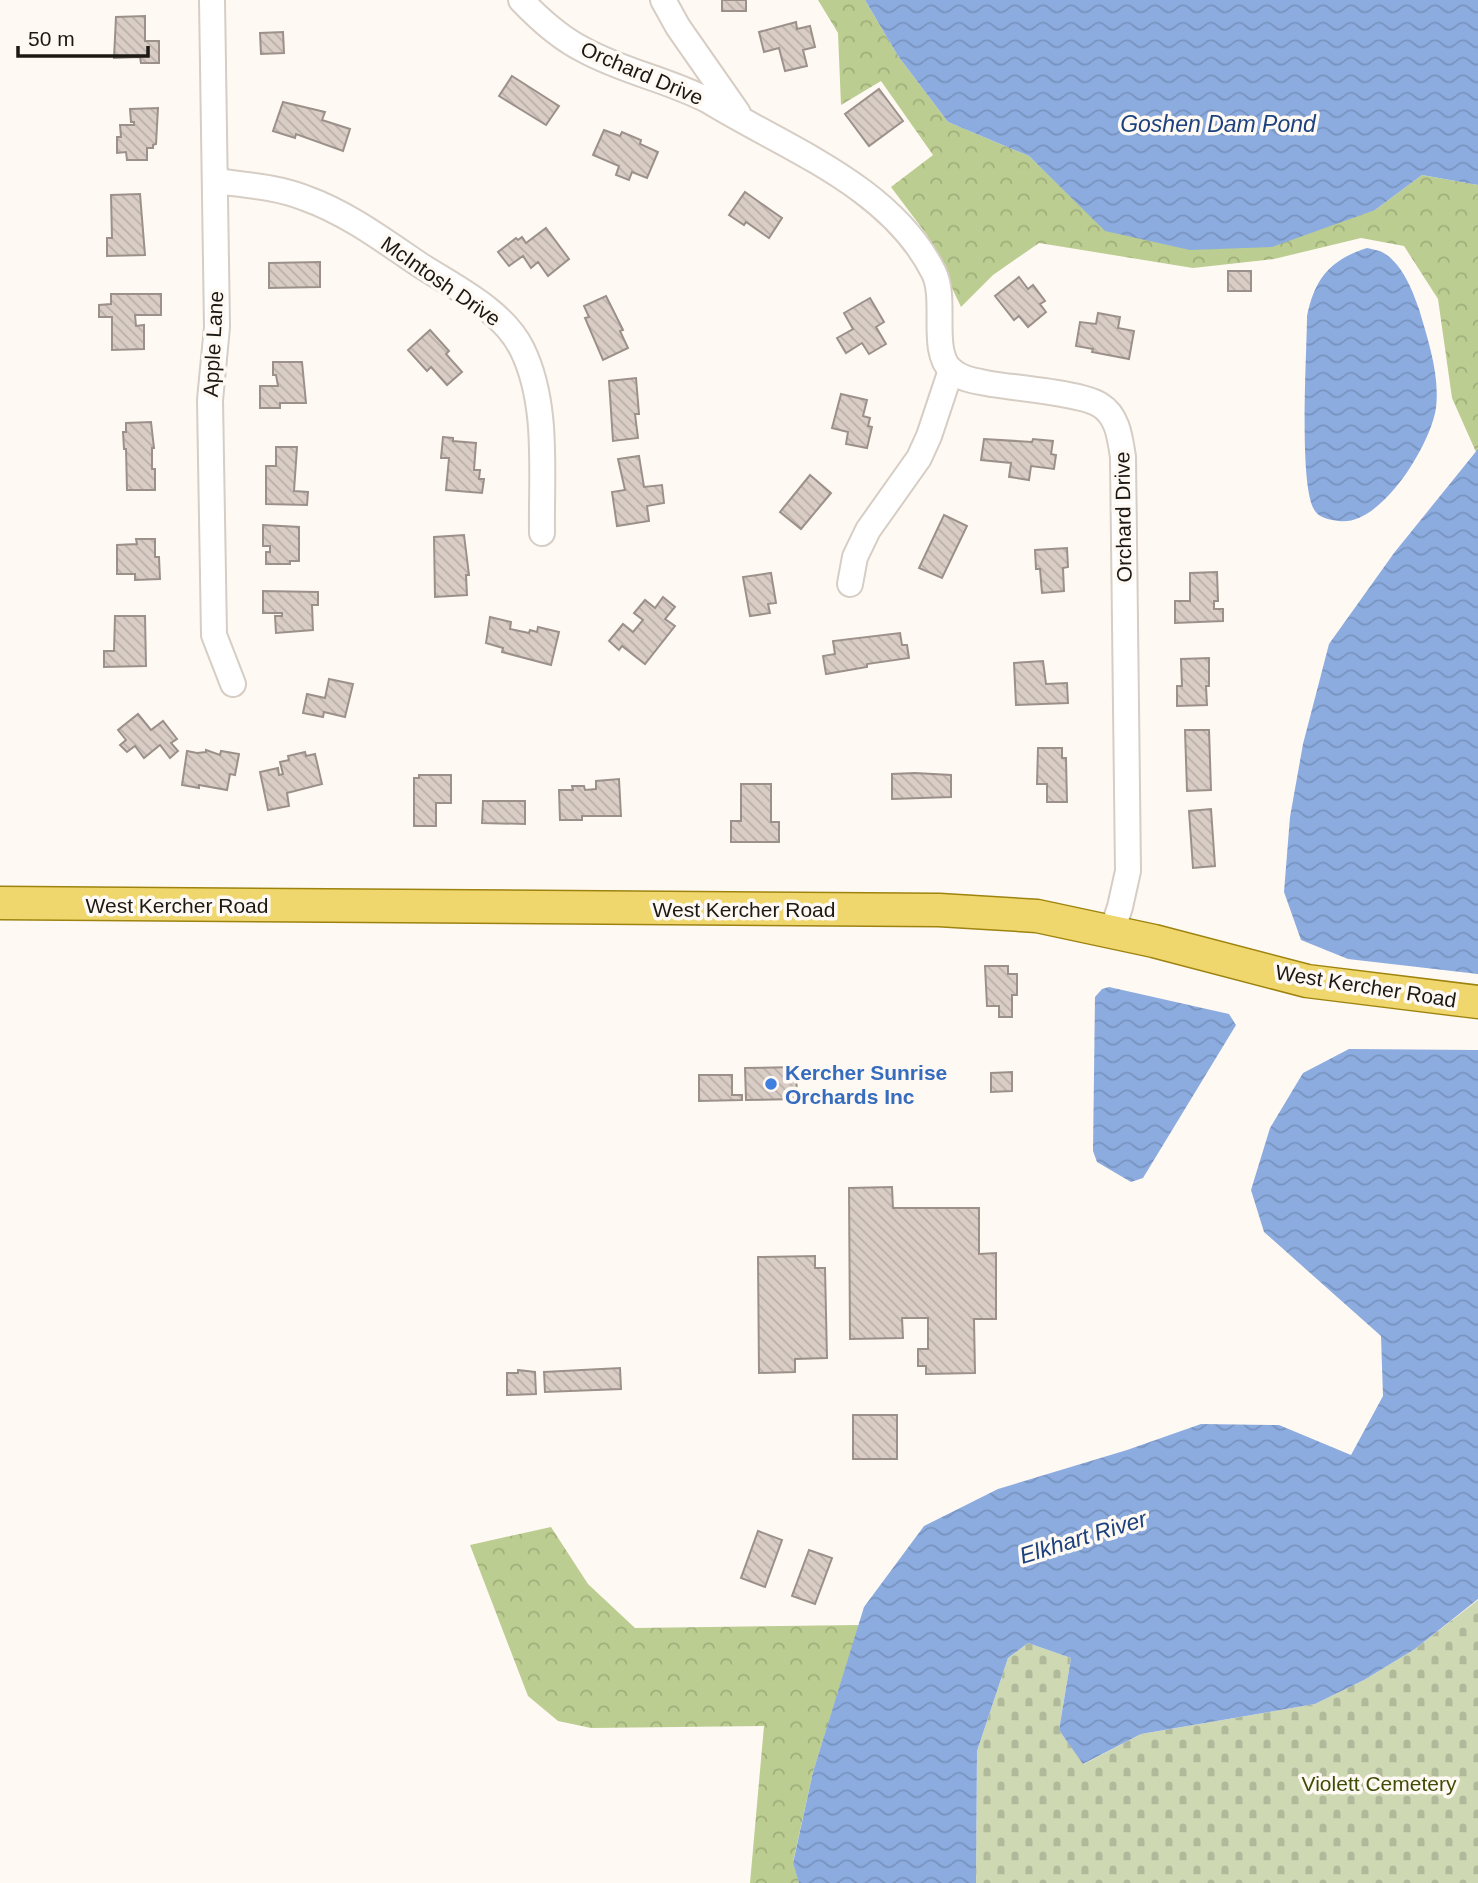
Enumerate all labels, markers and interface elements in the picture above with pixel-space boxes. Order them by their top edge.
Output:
scale bar [18,14,147,58]
text: 50 m [28,27,75,50]
street label: Orchard Drive [577,37,707,109]
water label: Goshen Dam Pond [1120,111,1317,137]
street label: McIntosh Drive [377,231,505,331]
street label: Apple Lane [199,290,227,398]
street label: Orchard Drive [1110,451,1136,583]
street label: West Kercher Road [86,894,268,917]
street label: West Kercher Road [653,898,835,921]
street label: West Kercher Road [1274,960,1458,1012]
place label: Kercher Sunrise Orchards Inc [785,1061,947,1108]
marker: Kercher Sunrise Orchards Inc [763,1076,779,1092]
water label: Elkhart River [1016,1505,1151,1569]
park label: Violett Cemetery [1302,1772,1457,1795]

